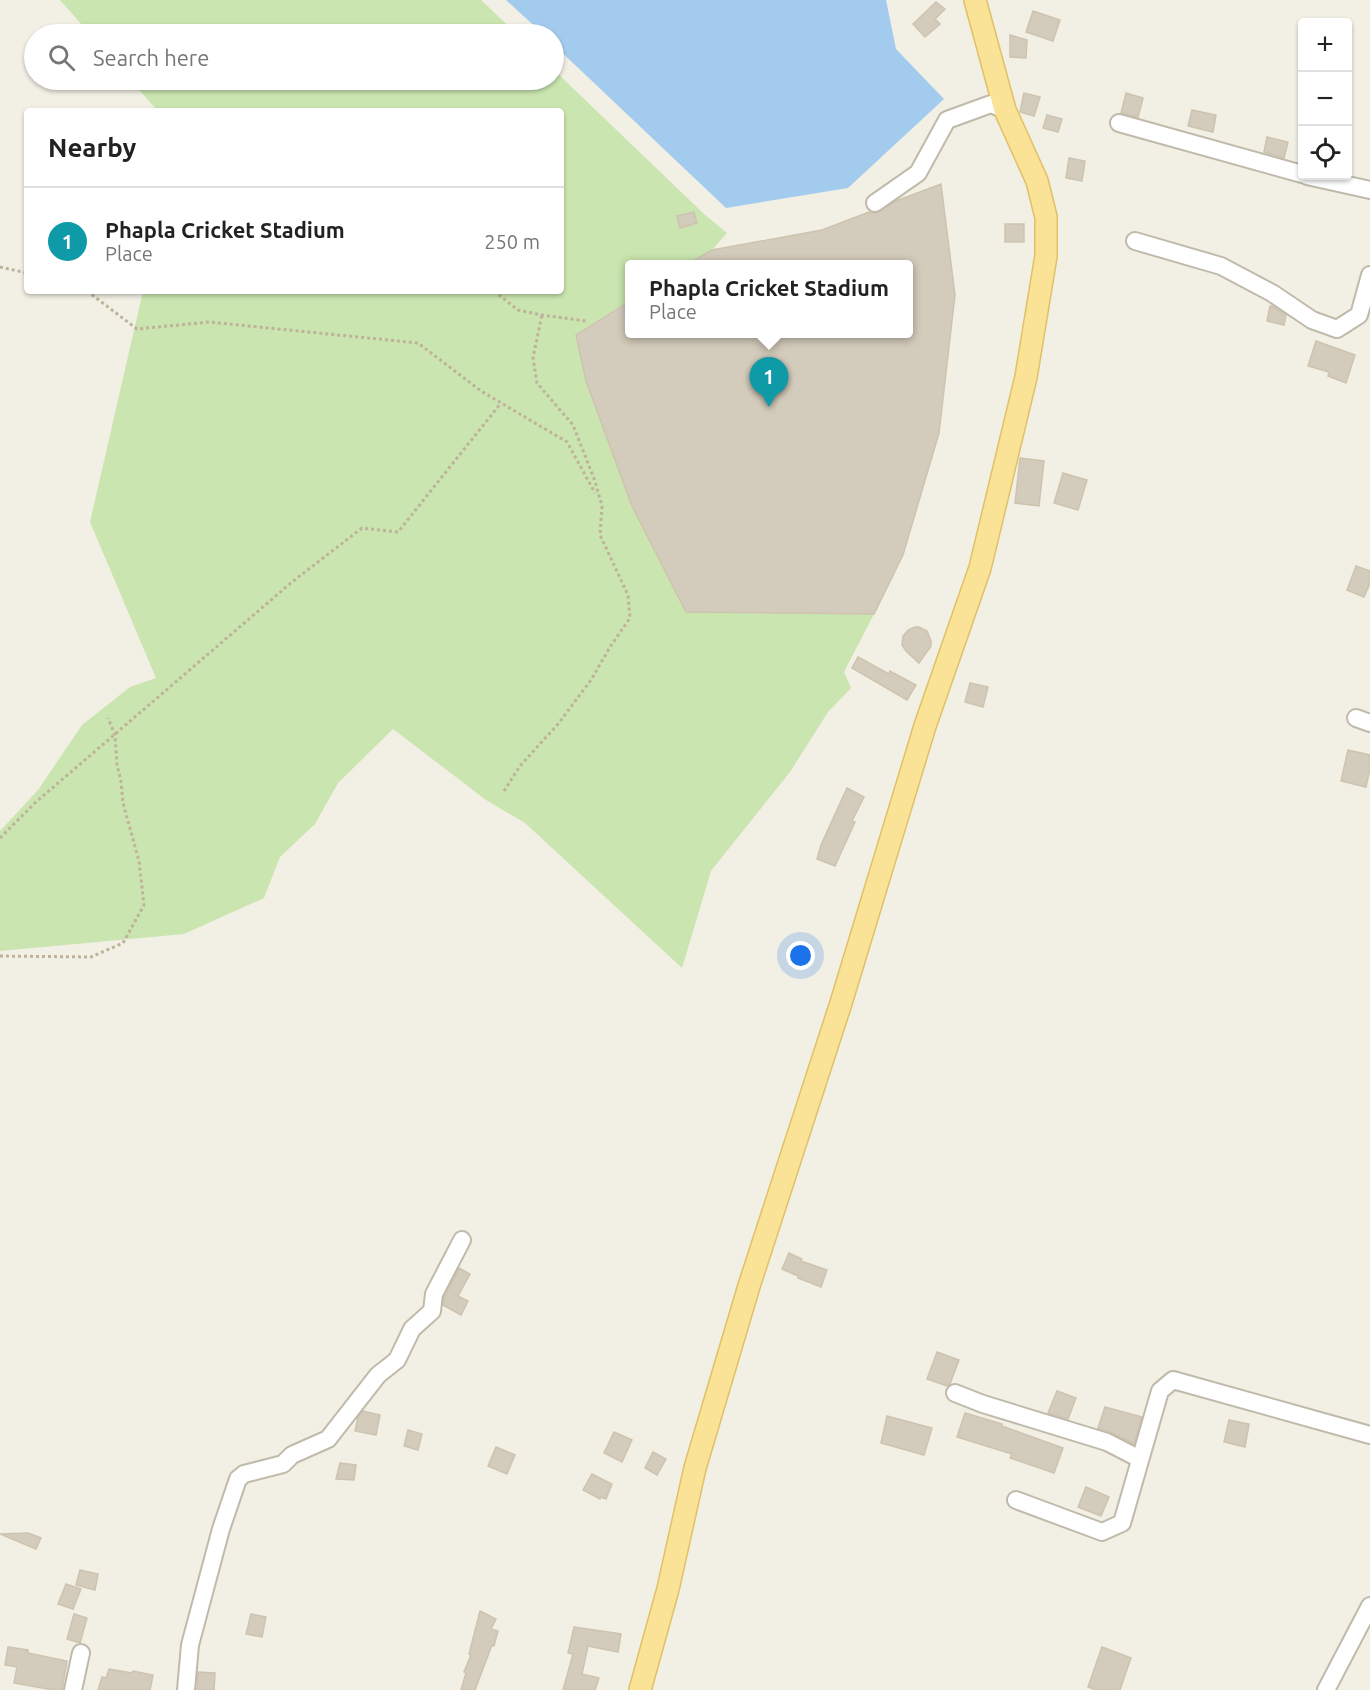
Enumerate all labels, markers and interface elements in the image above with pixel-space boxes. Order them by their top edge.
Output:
map controls [1298,18,1352,180]
button: + [1298,18,1352,72]
search box [24,24,564,90]
icon: search [45,41,78,74]
text: Search here [93,45,209,70]
button: − [1298,72,1352,126]
button: locate [1298,126,1352,180]
text: Nearby [48,133,136,162]
text: Phapla Cricket Stadium [105,217,345,242]
text: 1 [62,230,73,253]
text: 250 m [484,230,540,253]
text: Place [105,242,153,265]
popup [625,260,913,338]
text: Phapla Cricket Stadium [649,275,889,300]
text: Place [649,300,697,323]
pin: 1 [750,358,788,407]
your location [786,941,815,970]

